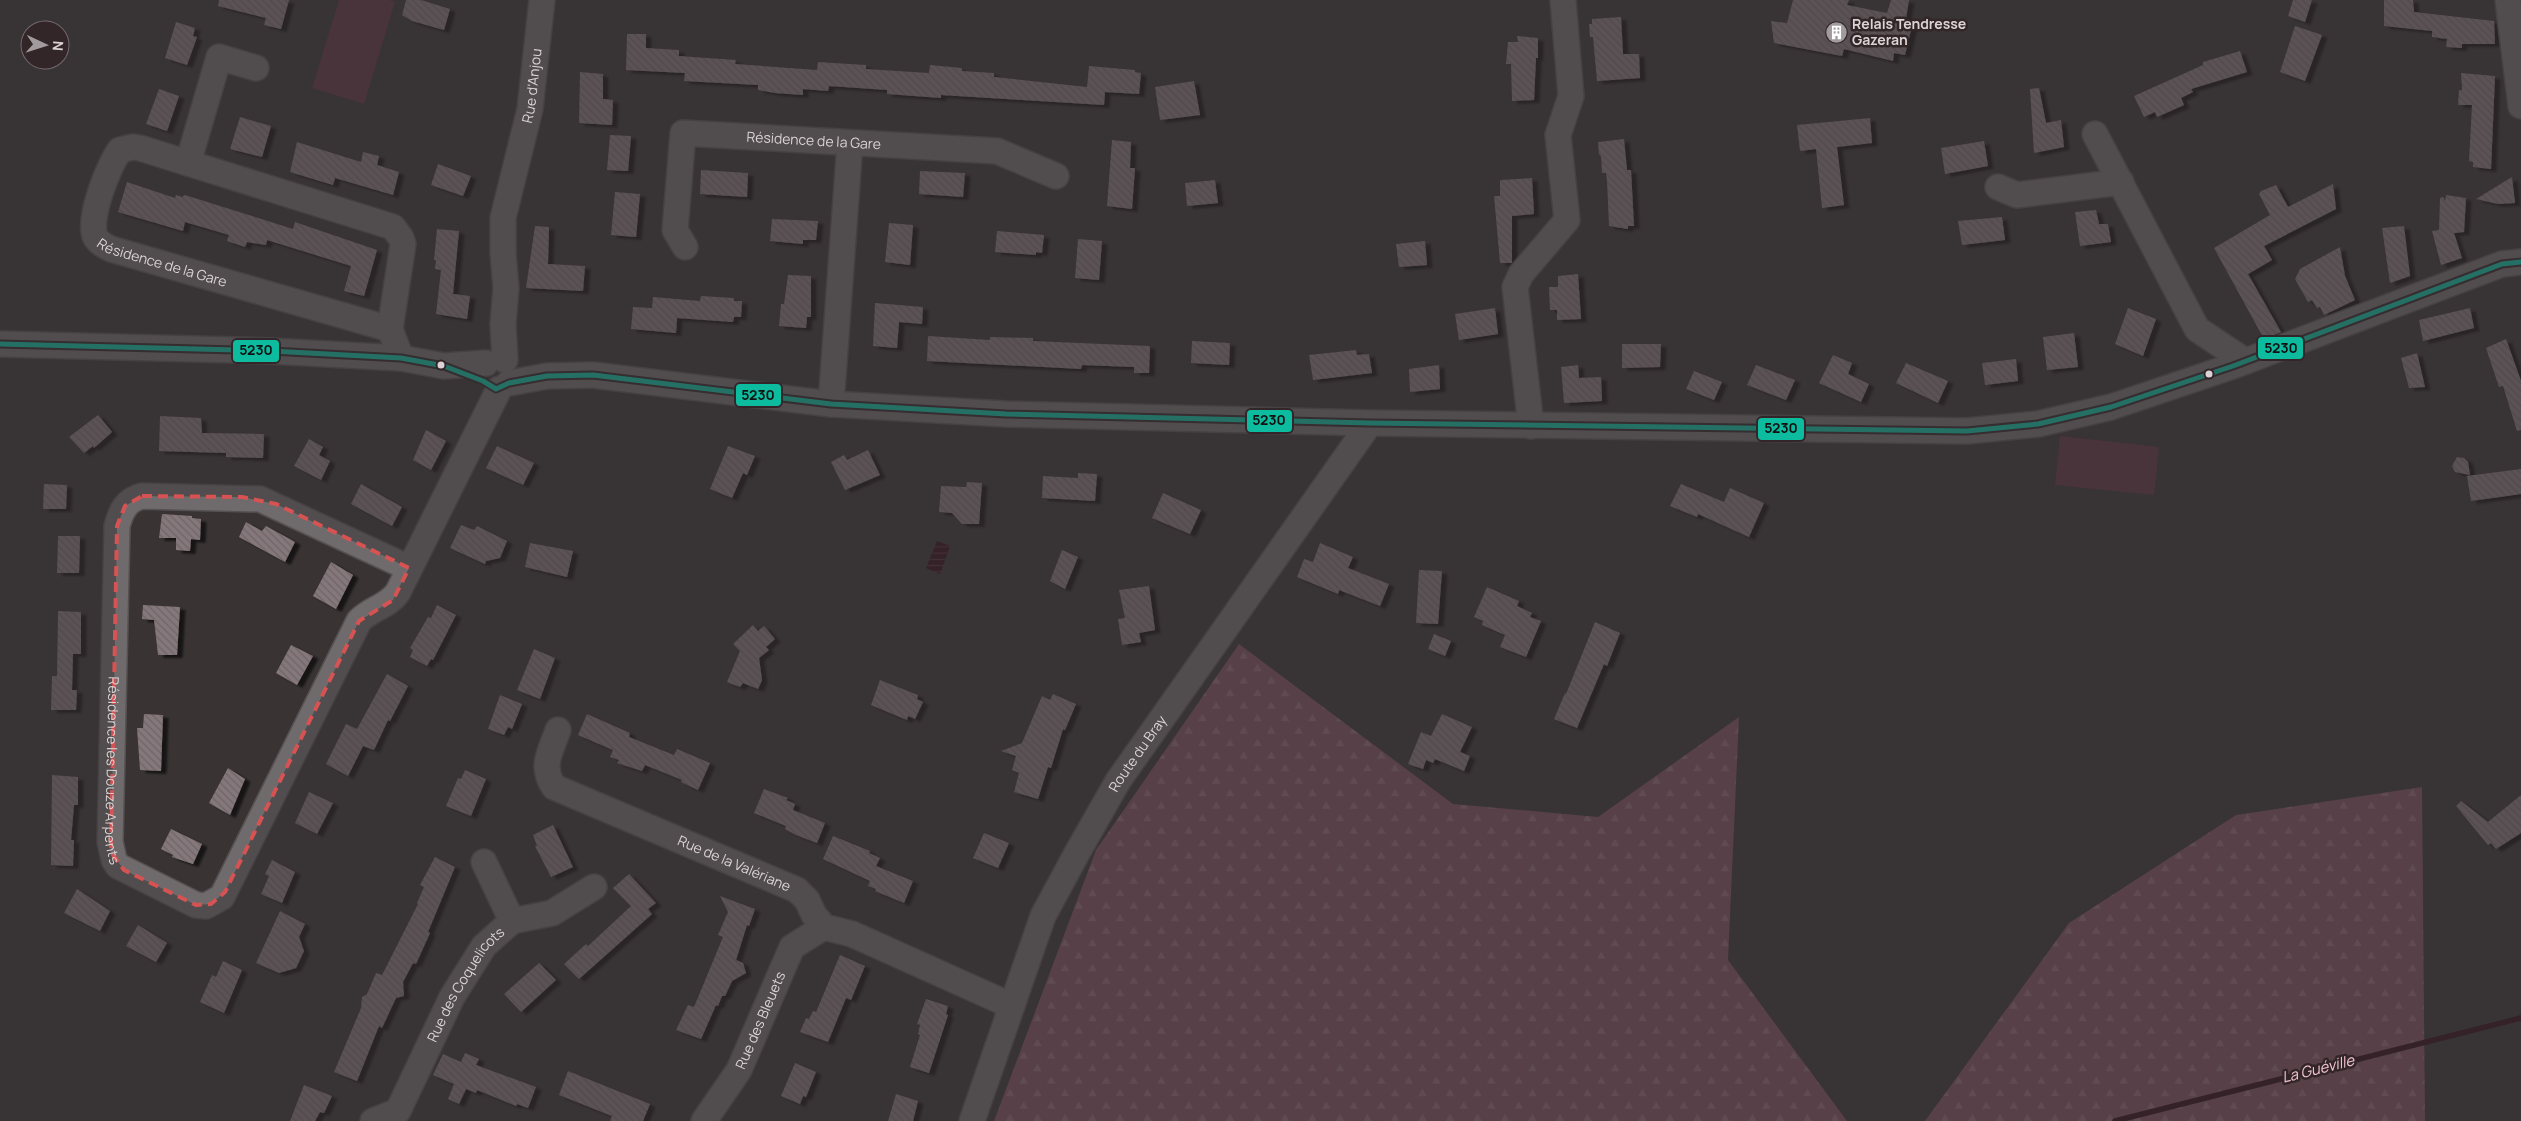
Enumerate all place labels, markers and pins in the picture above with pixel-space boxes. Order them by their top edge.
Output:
place label: Relais Tendresse Gazeran [1852,14,1966,49]
building icon: Relais Tendresse Gazeran [1824,20,1848,44]
unlabelled marker [436,360,446,370]
unlabelled marker [2204,369,2214,379]

